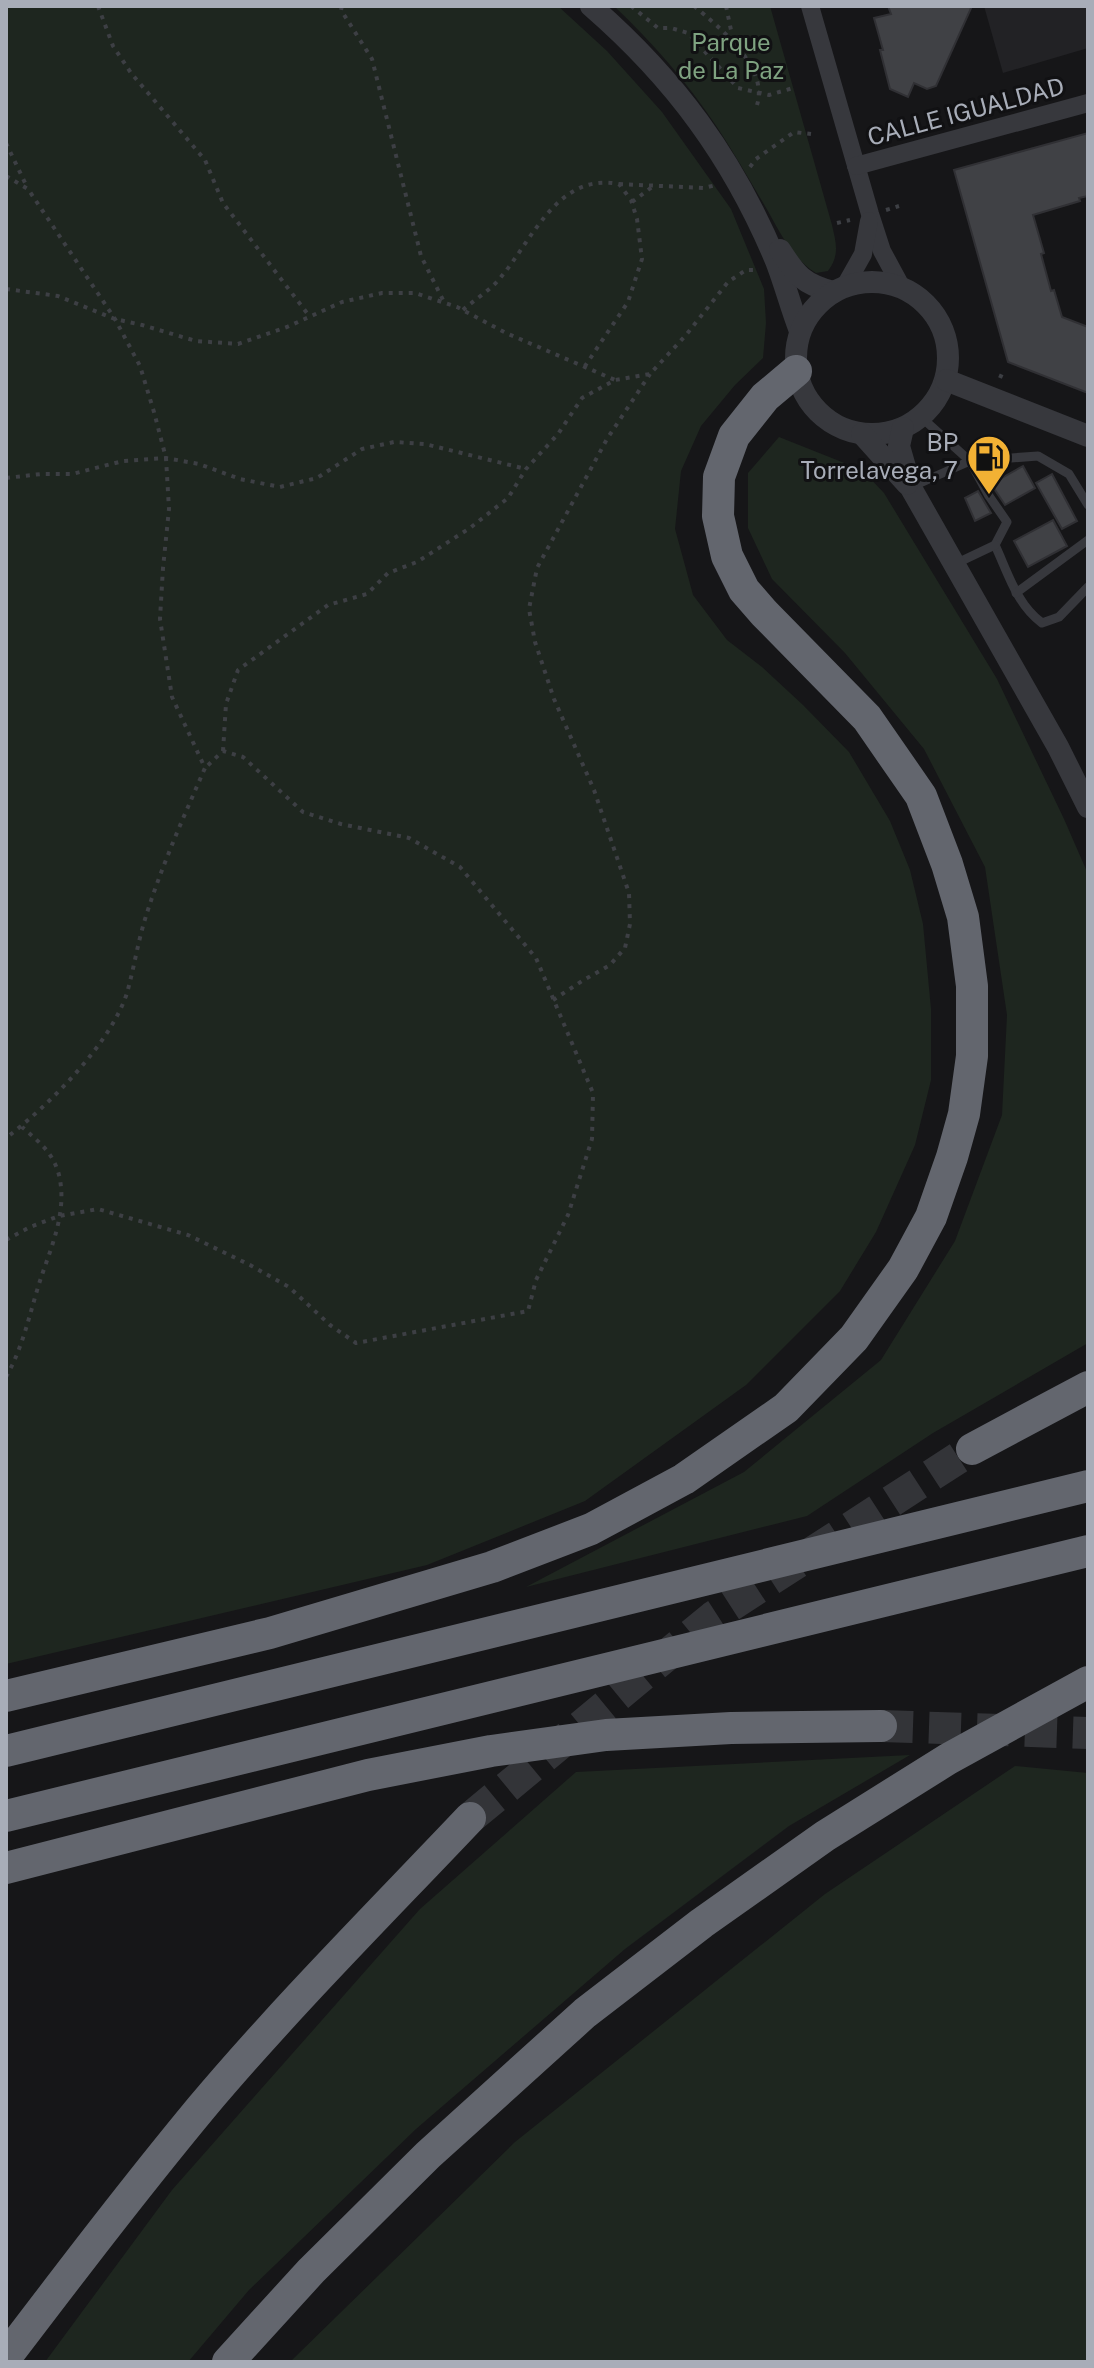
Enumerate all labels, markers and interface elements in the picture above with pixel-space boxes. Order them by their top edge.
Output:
park label: Parque de La Paz [678,28,784,84]
street label: CALLE IGUALDAD [864,71,1067,151]
place label: BP Torrelavega, 7 [801,428,958,484]
fuel station icon: BP Torrelavega, 7 [965,433,1013,496]

